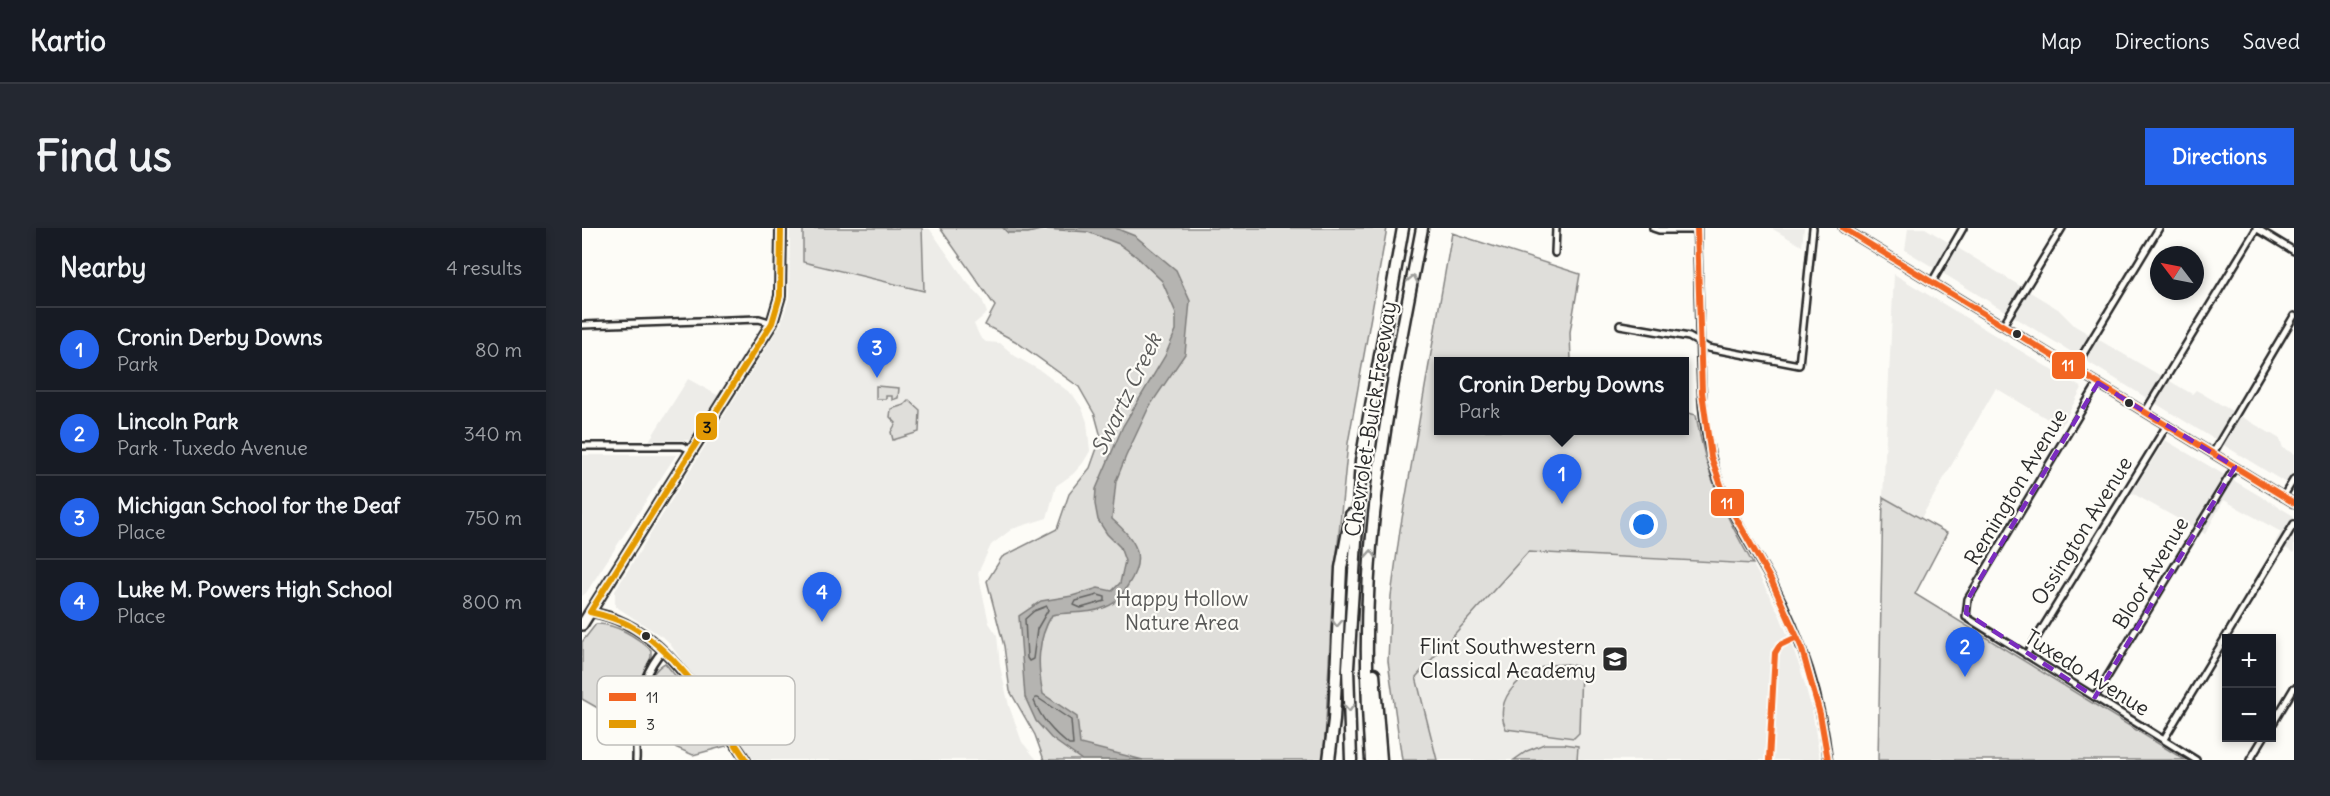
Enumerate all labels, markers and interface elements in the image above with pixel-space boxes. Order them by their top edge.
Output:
text: Kartio [30,23,106,59]
text: Map [2041,28,2082,55]
text: Directions [2115,28,2209,55]
text: Saved [2242,28,2300,55]
button: Directions [2145,128,2294,185]
text: Find us [36,130,172,182]
north arrow [2150,246,2204,300]
text: Nearby [60,251,146,284]
text: 4 results [446,255,522,280]
one-way arrow [1406,274,1419,284]
street label: Chevrolet-Buick Freeway [1339,299,1402,539]
text: Cronin Derby Downs [117,323,322,351]
water label: Swartz Creek [1085,327,1168,459]
pin: 3 [858,328,896,378]
unlabelled marker [2011,328,2023,340]
text: 1 [76,337,83,362]
text: 80 m [475,337,522,362]
text: Park [117,351,158,376]
line badge: 11 [2051,351,2086,380]
text: 11 [2062,355,2074,375]
popup [1434,357,1689,435]
text: Cronin Derby Downs [1459,370,1664,398]
unlabelled marker [2123,397,2135,409]
text: Park [1459,398,1500,423]
street label: Remington Avenue [1958,404,2073,570]
text: Lincoln Park [117,407,238,435]
line badge: 3 [695,412,718,441]
text: 3 [702,417,712,437]
text: 2 [74,421,85,446]
text: 340 m [464,421,522,446]
text: Park · Tuxedo Avenue [117,435,308,460]
street label: Ossington Avenue [2025,451,2138,610]
pin: 1 [1542,454,1582,504]
line badge: 11 [1710,488,1745,517]
text: Michigan School for the Deaf [117,491,400,519]
text: 11 [1721,493,1733,513]
text: 3 [74,505,85,530]
text: 750 m [465,505,522,530]
your location [1629,510,1658,539]
street label: Bloor Avenue [2107,512,2195,634]
text: Place [117,519,165,544]
one-way arrow [1364,550,1377,559]
pin: 4 [802,572,842,622]
text: Luke M. Powers High School [117,575,393,603]
park label: Happy Hollow Nature Area [1116,585,1248,636]
text: 4 [74,589,85,614]
text: 800 m [462,589,522,614]
text: Place [117,603,165,628]
one-way arrow [1331,618,1344,627]
street label: Tuxedo Avenue [2020,623,2155,722]
pin: 2 [1946,628,1984,677]
unlabelled marker [640,630,652,642]
place label: Flint Southwestern Classical Academy [1420,633,1596,684]
map controls [2222,634,2276,742]
button: + [2222,634,2276,688]
school or university icon: Flint Southwestern Classical Academy [1600,644,1630,674]
legend [597,676,795,745]
text: 11 [646,687,659,707]
button: − [2222,688,2276,742]
one-way arrow [1342,704,1355,713]
text: 3 [646,714,655,734]

